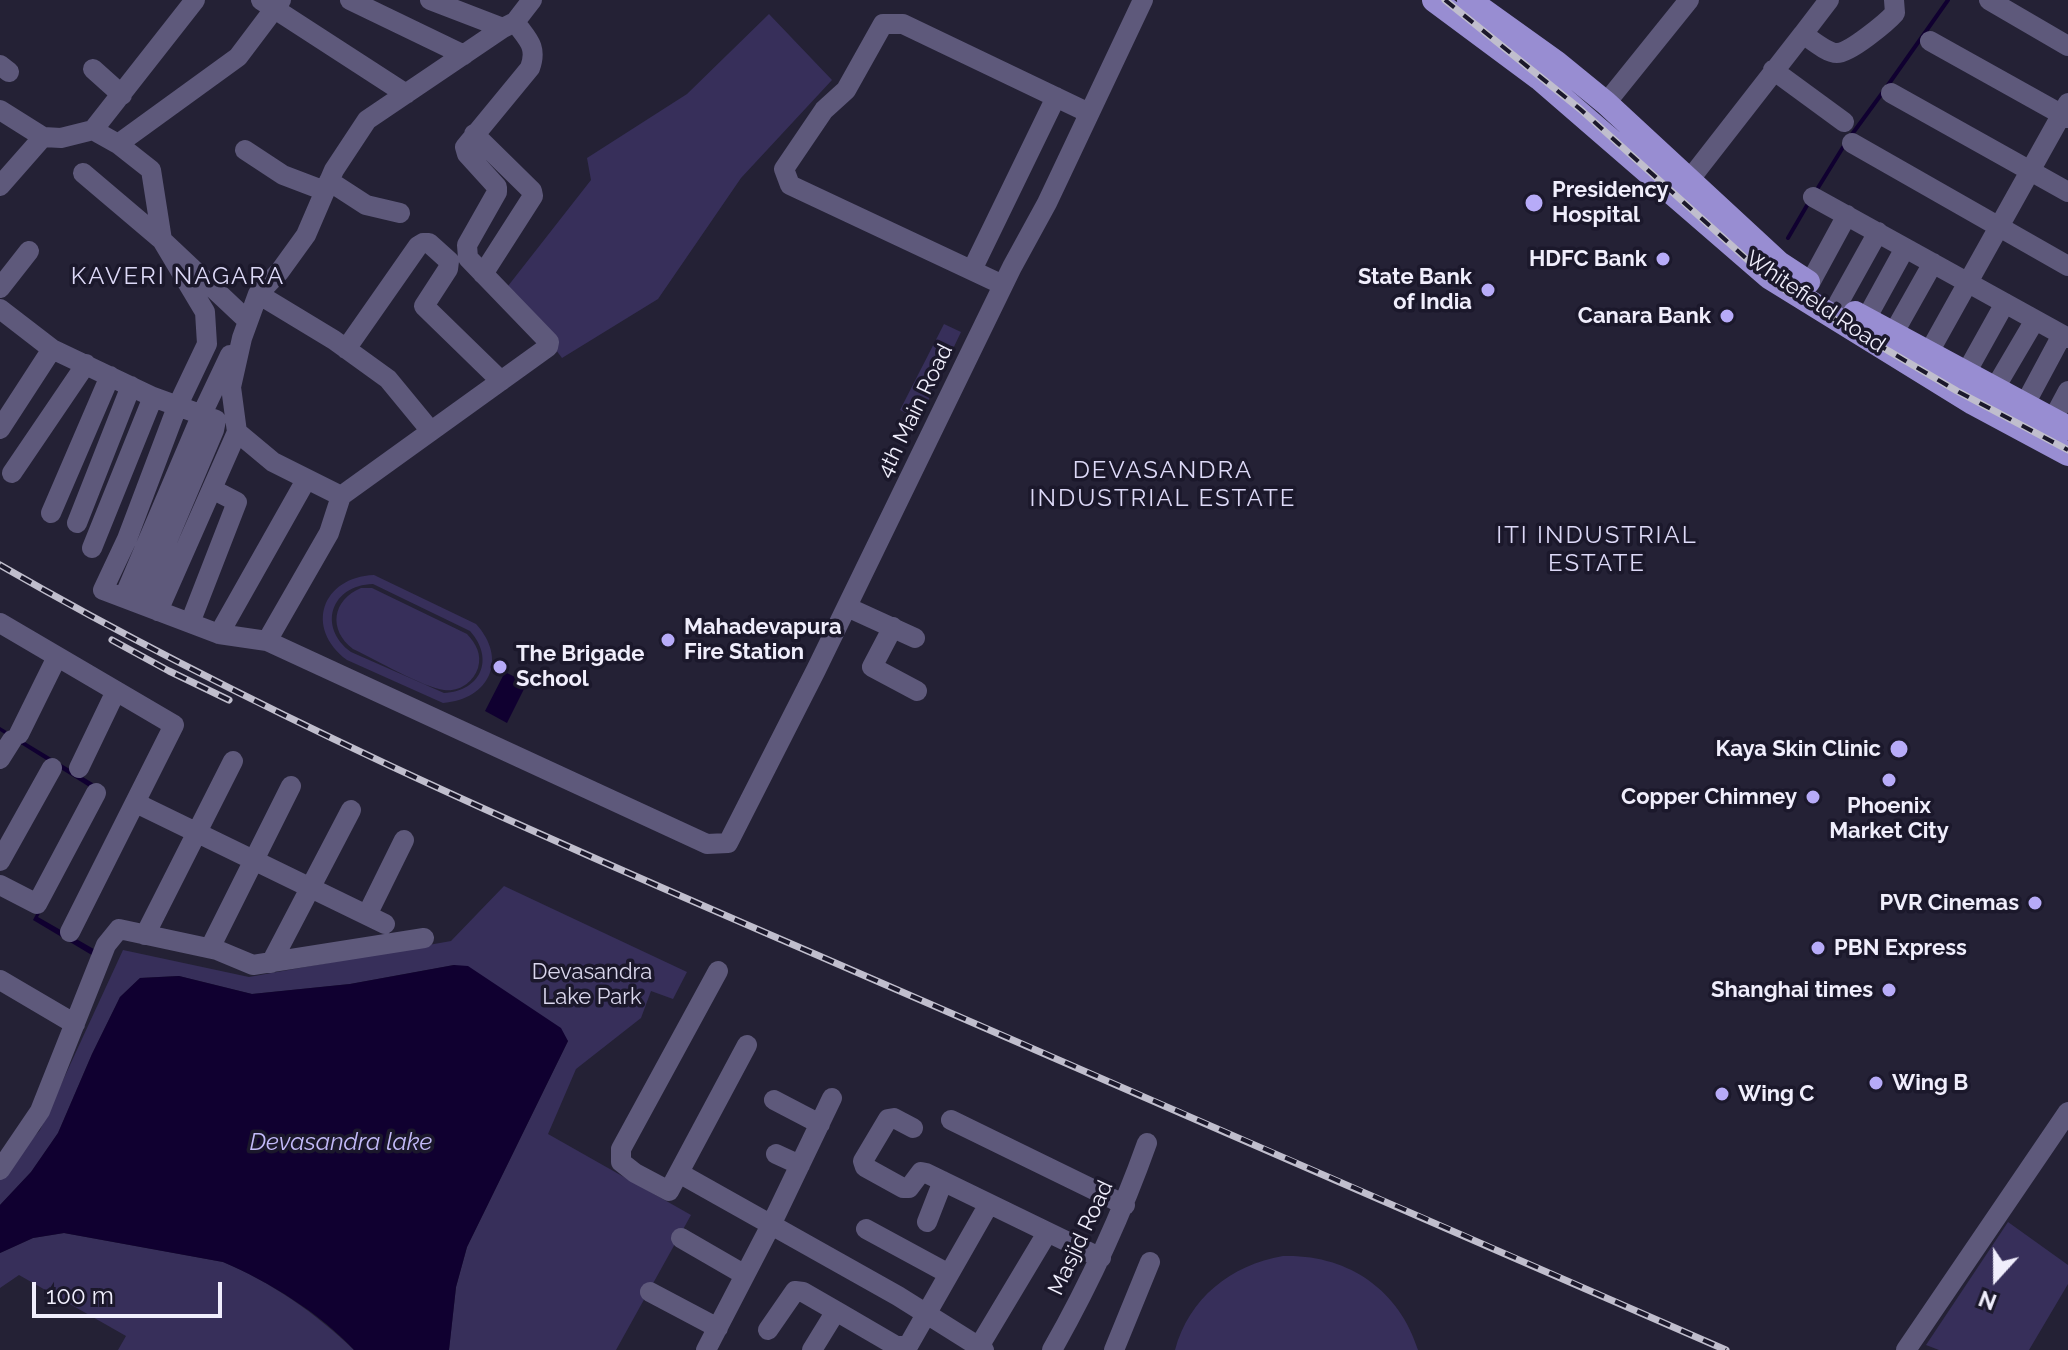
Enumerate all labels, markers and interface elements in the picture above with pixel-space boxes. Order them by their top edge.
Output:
place label: Presidency Hospital [1552,177,1669,228]
marker: Presidency Hospital [1523,192,1545,214]
place label: HDFC Bank [1529,246,1647,272]
street label: Whitefield Road [1740,246,1890,358]
marker: HDFC Bank [1654,250,1672,268]
district label: KAVERI NAGARA [71,263,285,291]
place label: State Bank of India [1358,264,1472,316]
marker: State Bank of India [1479,281,1497,299]
place label: Canara Bank [1578,303,1711,329]
marker: Canara Bank [1718,307,1736,325]
street label: 4th Main Road [871,340,959,482]
district label: DEVASANDRA INDUSTRIAL ESTATE [1030,457,1296,513]
district label: ITI INDUSTRIAL ESTATE [1496,522,1698,578]
place label: Mahadevapura Fire Station [684,614,842,666]
marker: Mahadevapura Fire Station [659,631,677,649]
place label: The Brigade School [516,641,644,692]
marker: The Brigade School [491,658,509,676]
place label: Kaya Skin Clinic [1716,736,1881,762]
marker: Kaya Skin Clinic [1888,738,1910,760]
marker: Phoenix Market City [1880,771,1898,789]
place label: Copper Chimney [1621,784,1797,810]
marker: Copper Chimney [1804,788,1822,806]
place label: Phoenix Market City [1829,793,1949,844]
place label: PVR Cinemas [1880,890,2019,916]
marker: PVR Cinemas [2026,894,2044,912]
place label: PBN Express [1834,935,1967,961]
marker: PBN Express [1809,939,1827,957]
park label: Devasandra Lake Park [532,959,652,1010]
place label: Shanghai times [1711,977,1873,1003]
marker: Shanghai times [1880,981,1898,999]
place label: Wing B [1892,1070,1968,1096]
marker: Wing B [1867,1074,1885,1092]
place label: Wing C [1738,1081,1814,1107]
marker: Wing C [1713,1085,1731,1103]
water label: Devasandra lake [250,1129,432,1157]
street label: Masjid Road [1043,1176,1119,1300]
north arrow [1956,1238,2036,1318]
scale bar [36,1266,226,1316]
text: 100 m [46,1281,114,1310]
text: N [1975,1285,2000,1316]

